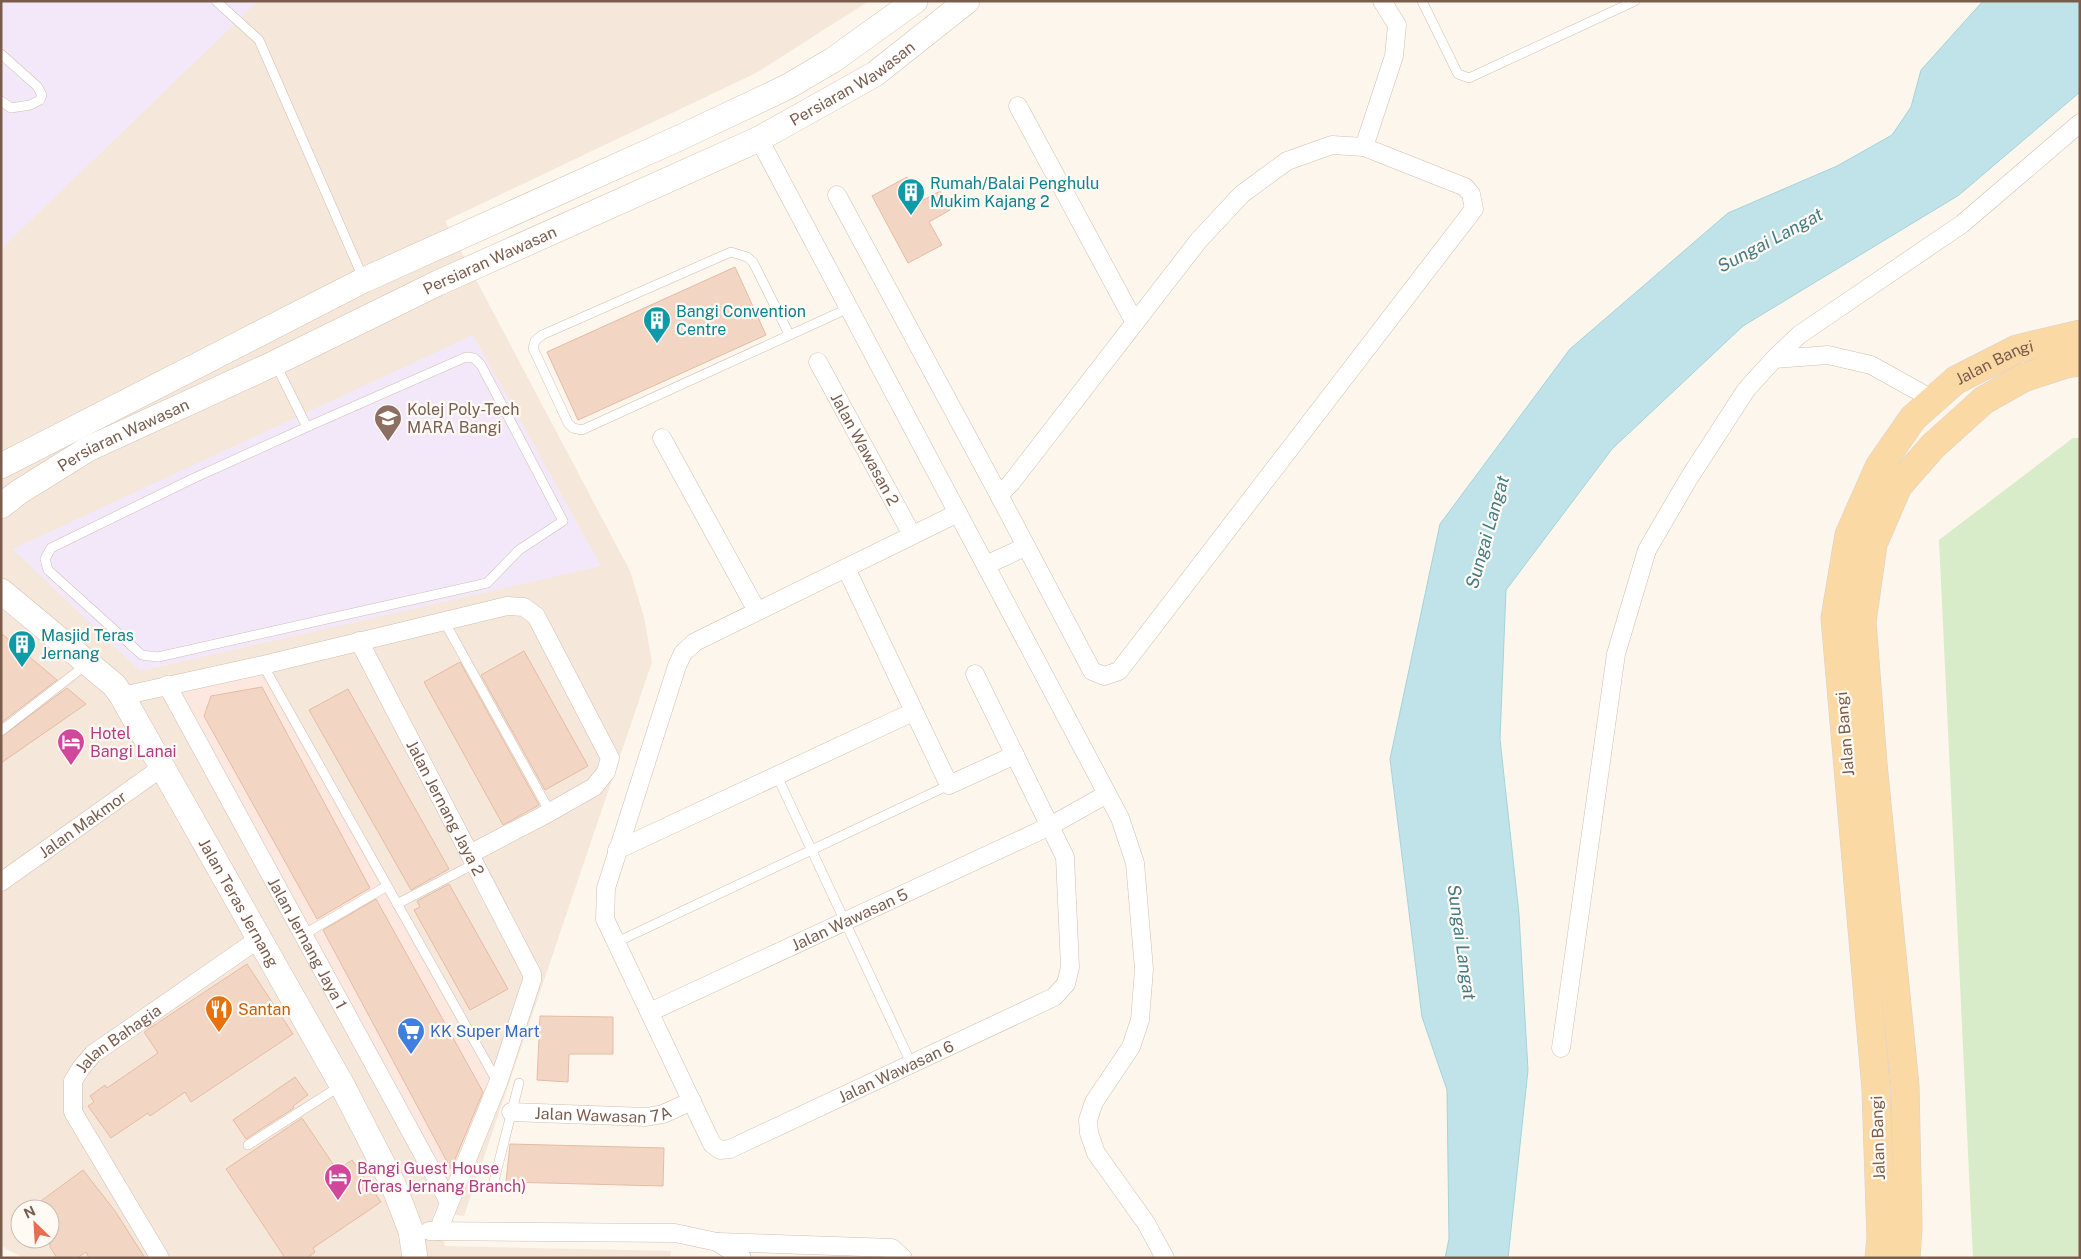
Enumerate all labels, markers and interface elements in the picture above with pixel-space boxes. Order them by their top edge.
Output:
street label: Persiaran Wawasan [786,37,918,129]
place label: Rumah/Balai Penghulu Mukim Kajang 2 [930,174,1099,211]
building icon: Rumah/Balai Penghulu Mukim Kajang 2 [896,177,926,216]
water label: Sungai Langat [1714,203,1827,277]
street label: Persiaran Wawasan [420,222,559,298]
place label: Bangi Convention Centre [676,302,806,339]
building icon: Bangi Convention Centre [642,305,672,344]
street label: Jalan Bangi [1952,336,2035,388]
street label: Jalan Wawasan 2 [827,389,904,509]
street label: Persiaran Wawasan [54,394,192,475]
place label: Kolej Poly-Tech MARA Bangi [407,400,519,437]
school or university icon: Kolej Poly-Tech MARA Bangi [373,403,403,442]
water label: Sungai Langat [1461,473,1513,591]
place label: Masjid Teras Jernang [41,626,134,663]
building icon: Masjid Teras Jernang [7,629,37,668]
street label: Jalan Bangi [1832,691,1858,777]
place label: Hotel Bangi Lanai [90,724,176,761]
hotel icon: Hotel Bangi Lanai [56,727,86,766]
street label: Jalan Jernang Jaya 2 [403,737,489,879]
street label: Jalan Makmor [35,786,130,862]
street label: Jalan Teras Jernang [195,835,283,970]
street label: Jalan Jernang Jaya 1 [264,874,351,1012]
water label: Sungai Langat [1443,883,1481,1001]
street label: Jalan Wawasan 5 [788,884,911,954]
restaurant icon: Santan [204,994,234,1033]
street label: Jalan Bahagia [71,1000,165,1076]
place label: Santan [238,1000,291,1019]
supermarket icon: KK Super Mart [396,1016,426,1055]
place label: KK Super Mart [430,1022,540,1041]
street label: Jalan Wawasan 6 [835,1036,957,1107]
street label: Jalan Bangi [1867,1095,1889,1181]
street label: Jalan Wawasan 7A [534,1102,674,1127]
place label: Bangi Guest House (Teras Jernang Branch) [357,1159,526,1196]
hotel icon: Bangi Guest House (Teras Jernang Branch) [323,1162,353,1201]
north arrow [10,1199,60,1249]
text: N [21,1203,38,1222]

